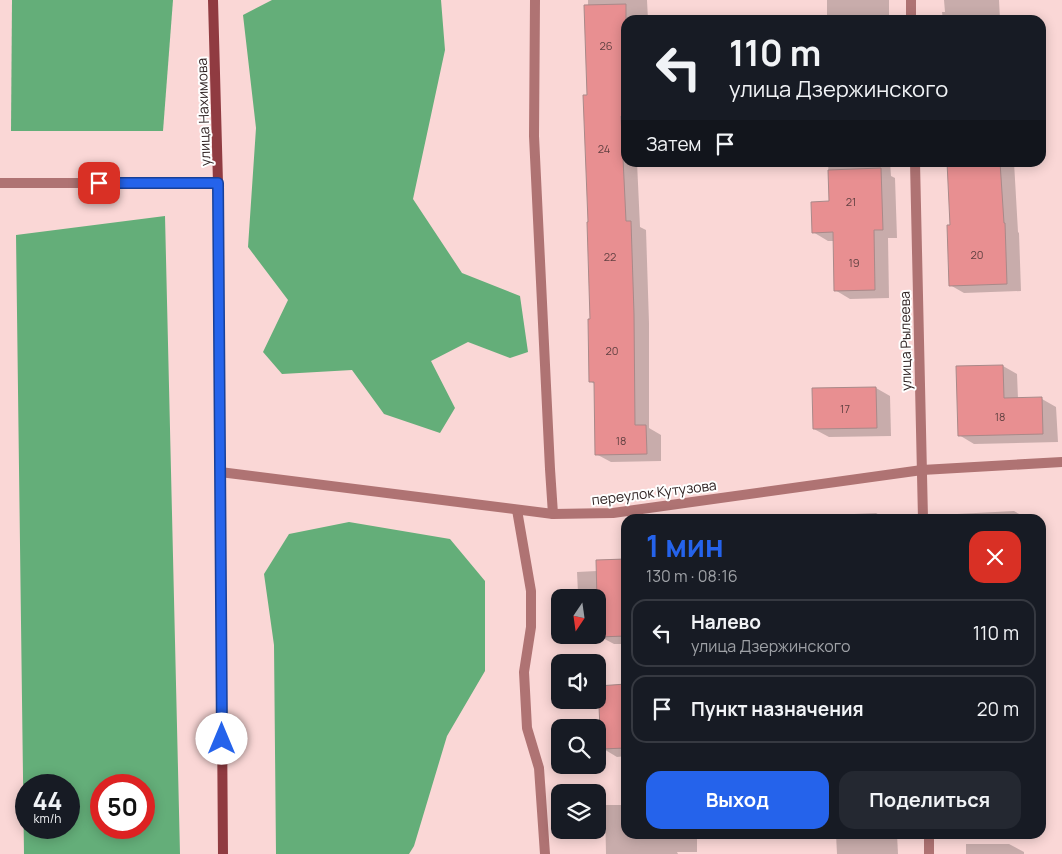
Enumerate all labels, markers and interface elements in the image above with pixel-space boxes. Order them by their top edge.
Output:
text: 110 m [729,29,821,77]
icon: left [646,35,711,100]
house number: 26 [599,38,613,53]
street label: улица Нахимова [192,58,214,166]
text: улица Дзержинского [729,74,948,104]
icon: arrive [711,130,739,158]
text: Затем [646,131,701,157]
house number: 24 [598,141,610,156]
pin [78,162,120,204]
icon: arrive [85,169,113,197]
house number: 21 [846,194,856,209]
house number: 20 [971,247,983,262]
house number: 22 [604,249,616,264]
house number: 19 [848,255,860,270]
street label: улица Рылеева [895,291,915,391]
house number: 20 [606,343,618,358]
house number: 17 [840,401,850,416]
house number: 18 [995,409,1005,424]
house number: 18 [616,433,626,448]
street label: переулок Кутузова [590,475,718,509]
text: 1 мин [646,525,724,566]
button: close [969,531,1021,583]
text: 130 m · 08:16 [646,565,738,587]
north arrow [551,589,606,644]
map controls [551,589,606,839]
text: Налево [691,609,761,635]
icon: left [648,619,676,647]
text: 110 m [973,620,1019,646]
text: улица Дзержинского [691,635,850,657]
button: sound [551,654,606,709]
icon: arrive [648,695,676,723]
text: Пункт назначения [691,696,864,722]
text: 20 m [977,696,1019,722]
position arrow [195,712,247,764]
button: search [551,719,606,774]
button: Выход [646,771,829,829]
button: Поделиться [839,771,1021,829]
speed limit sign: 50 [90,774,155,839]
text: 44 [32,783,63,818]
button: layers [551,784,606,839]
text: km/h [34,810,61,827]

